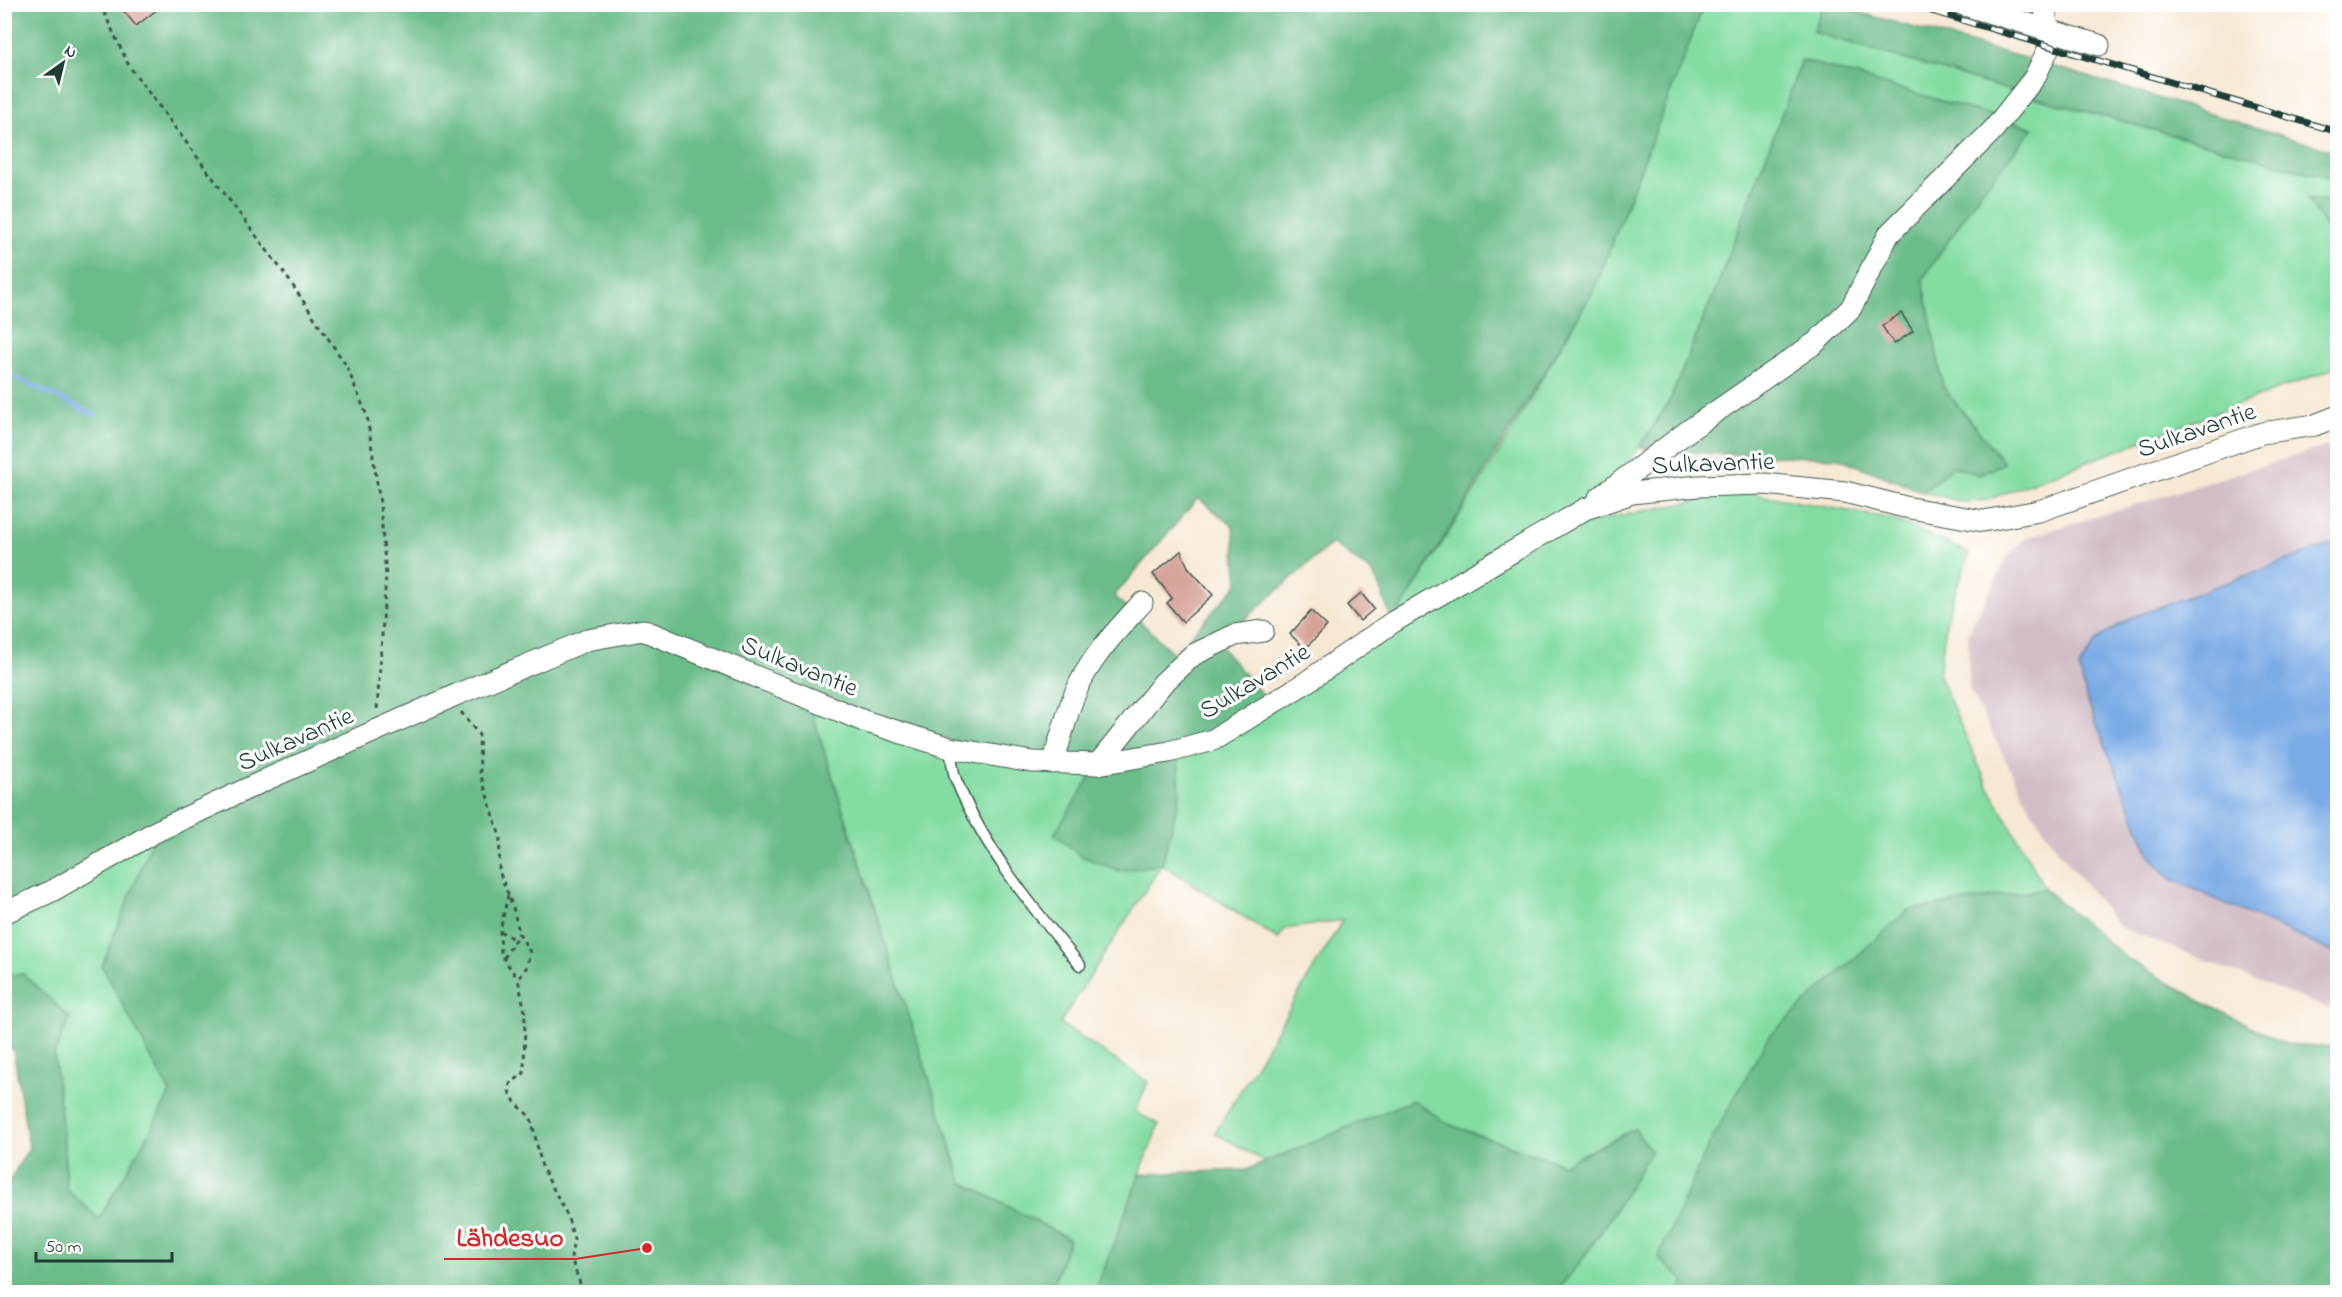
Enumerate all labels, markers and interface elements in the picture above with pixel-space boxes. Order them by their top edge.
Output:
north arrow [33,33,93,93]
text: N [59,39,82,65]
street label: Sulkavantie [2133,394,2262,470]
street label: Sulkavantie [1651,444,1776,486]
street label: Sulkavantie [735,627,863,709]
street label: Sulkavantie [1193,634,1318,731]
street label: Sulkavantie [232,698,361,783]
callout: Lähdesuo [444,1214,575,1259]
text: Lähdesuo [457,1220,563,1259]
scale bar [36,1225,172,1263]
text: 50 m [45,1235,82,1261]

